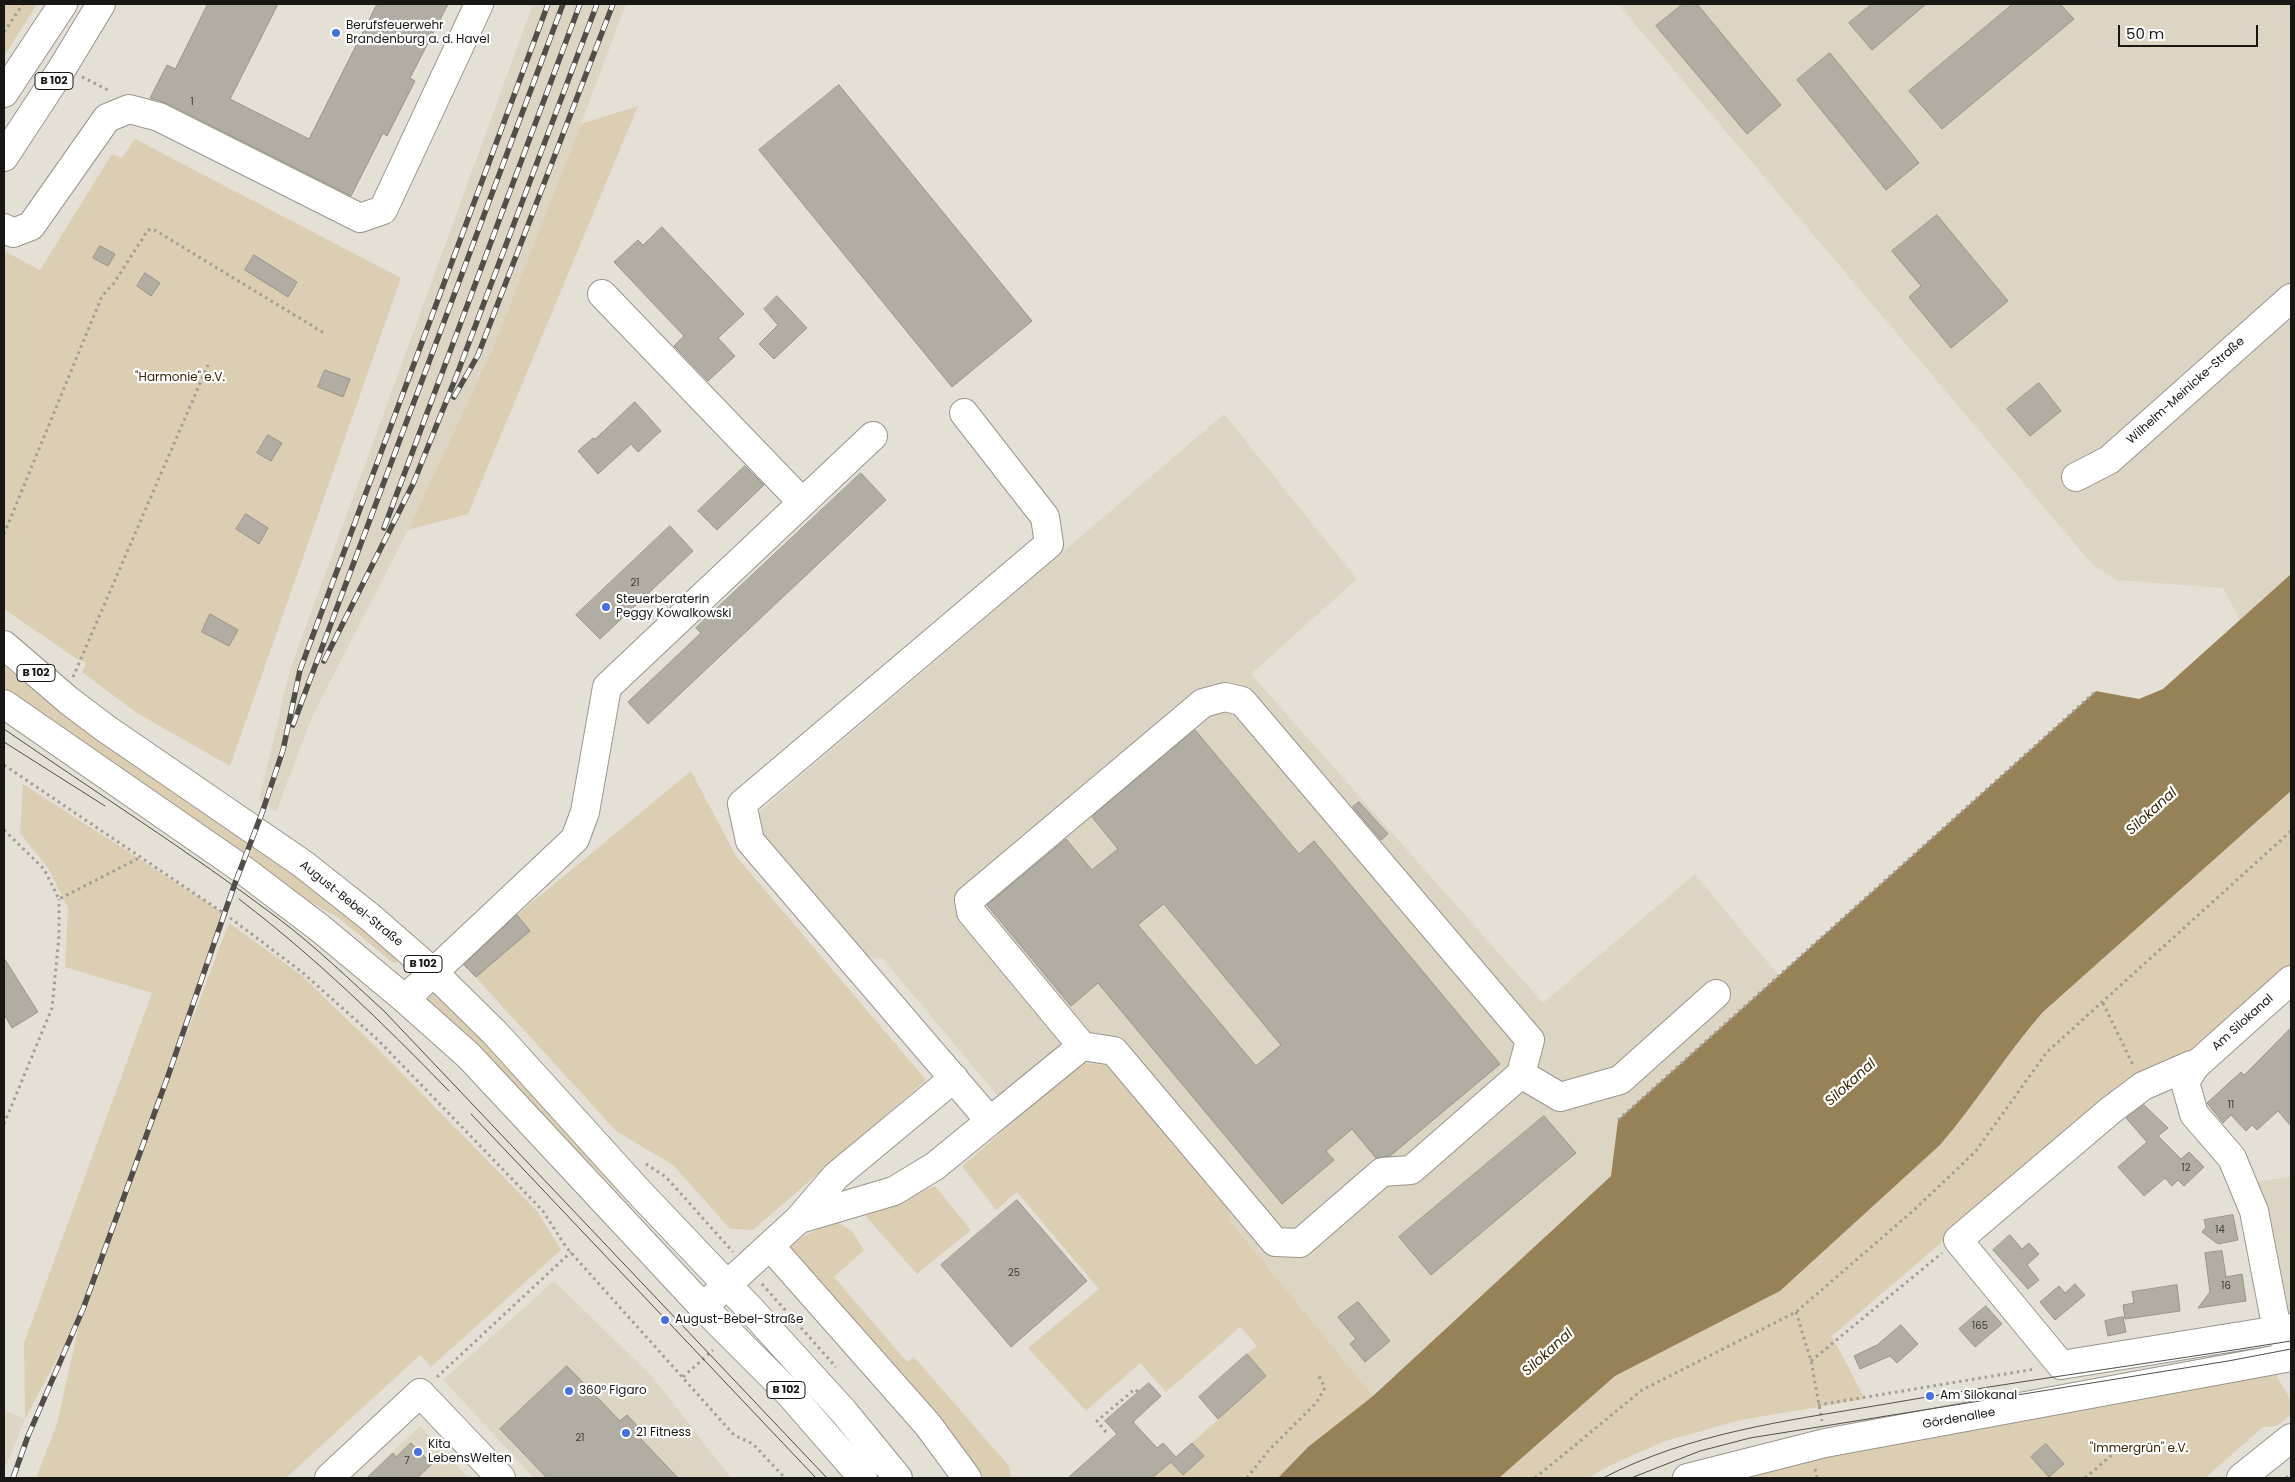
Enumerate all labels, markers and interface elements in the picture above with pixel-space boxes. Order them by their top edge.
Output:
scale bar [2120,15,2260,47]
place label: Berufsfeuerwehr Brandenburg a. d. Havel [346,19,490,47]
text: 50 m [2126,23,2164,44]
marker: Berufsfeuerwehr Brandenburg a. d. Havel [330,27,342,39]
road number: B 102 [35,72,73,90]
house number: 1 [190,96,194,108]
street label: Wilhelm-Meinicke-Straße [2124,334,2248,448]
park label: "Harmonie" e.V. [135,371,225,385]
house number: 21 [631,577,639,589]
place label: Steuerberaterin Peggy Kowalkowski [616,593,731,621]
marker: Steuerberaterin Peggy Kowalkowski [600,601,612,613]
road number: B 102 [17,664,55,681]
water label: Silokanal [2123,785,2181,839]
street label: August-Bebel-Straße [297,858,405,950]
road number: B 102 [404,956,442,972]
street label: Am Silokanal [2209,992,2277,1054]
water label: Silokanal [1822,1056,1880,1110]
house number: 11 [2228,1099,2234,1111]
house number: 12 [2182,1162,2190,1174]
house number: 14 [2215,1224,2225,1236]
house number: 25 [1008,1267,1020,1279]
house number: 16 [2221,1280,2231,1292]
place label: August-Bebel-Straße [675,1313,803,1327]
marker: August-Bebel-Straße [659,1314,671,1326]
house number: 165 [1972,1320,1988,1332]
water label: Silokanal [1519,1326,1577,1380]
road number: B 102 [767,1382,805,1398]
place label: 360° Figaro [579,1384,647,1398]
marker: 360° Figaro [563,1385,575,1397]
place label: Am Silokanal [1940,1389,2017,1403]
marker: Am Silokanal [1924,1390,1936,1402]
street label: Gördenallee [1921,1406,1997,1432]
place label: 21 Fitness [636,1426,691,1440]
marker: 21 Fitness [620,1427,632,1439]
house number: 21 [576,1432,584,1444]
place label: Kita LebensWelten [428,1438,512,1466]
park label: "Immergrün" e.V. [2090,1442,2188,1456]
marker: Kita LebensWelten [412,1446,424,1458]
house number: 7 [404,1455,410,1467]

